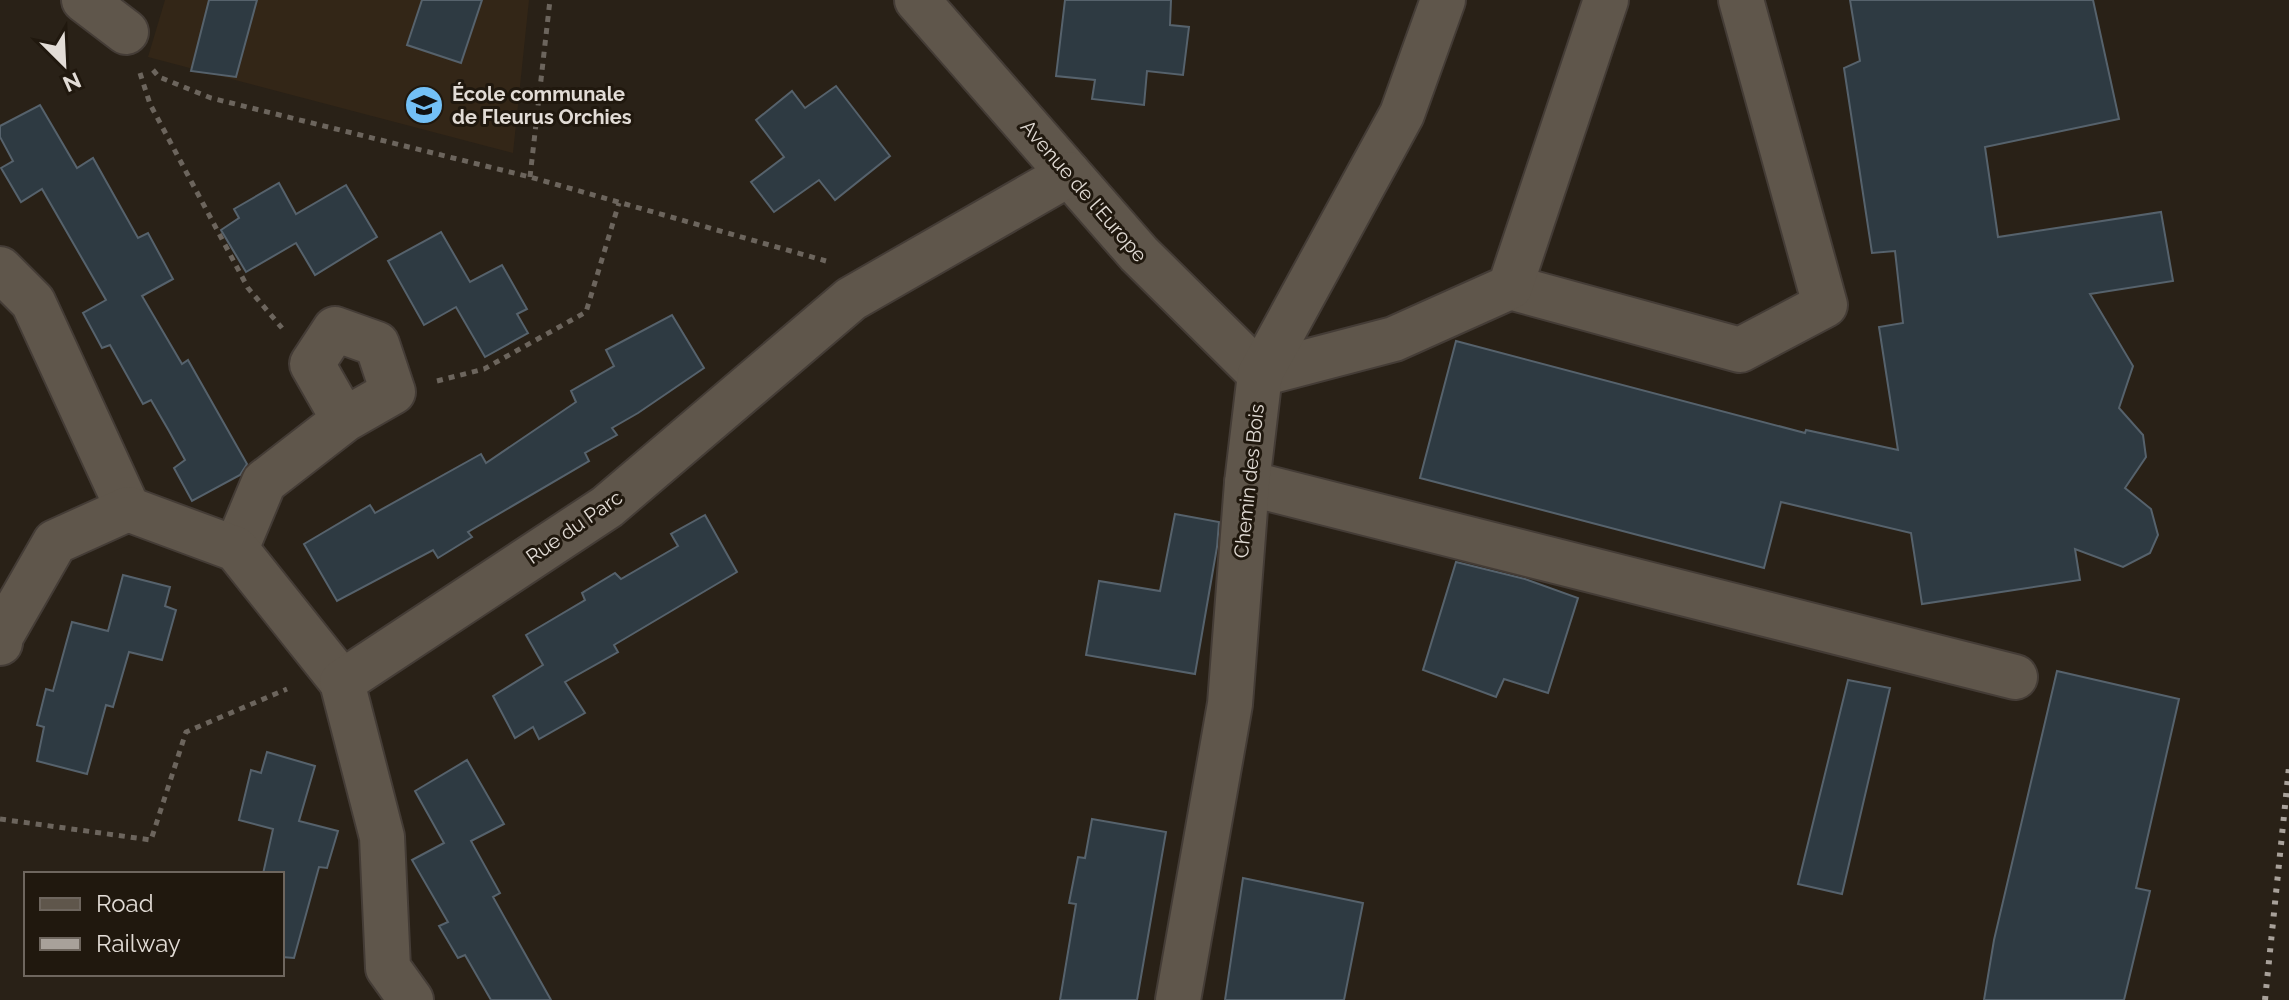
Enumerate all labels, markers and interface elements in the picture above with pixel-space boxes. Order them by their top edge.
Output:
north arrow [24,24,104,104]
text: N [59,67,85,98]
place label: École communale de Fleurus Orchies [452,82,632,129]
school or university icon: École communale de Fleurus Orchies [403,84,445,126]
street label: Avenue de l'Europe [1016,115,1152,267]
street label: Chemin des Bois [1229,403,1269,559]
street label: Rue du Parc [521,485,627,569]
legend [24,872,284,976]
text: Road [96,889,154,918]
text: Railway [96,929,181,958]

